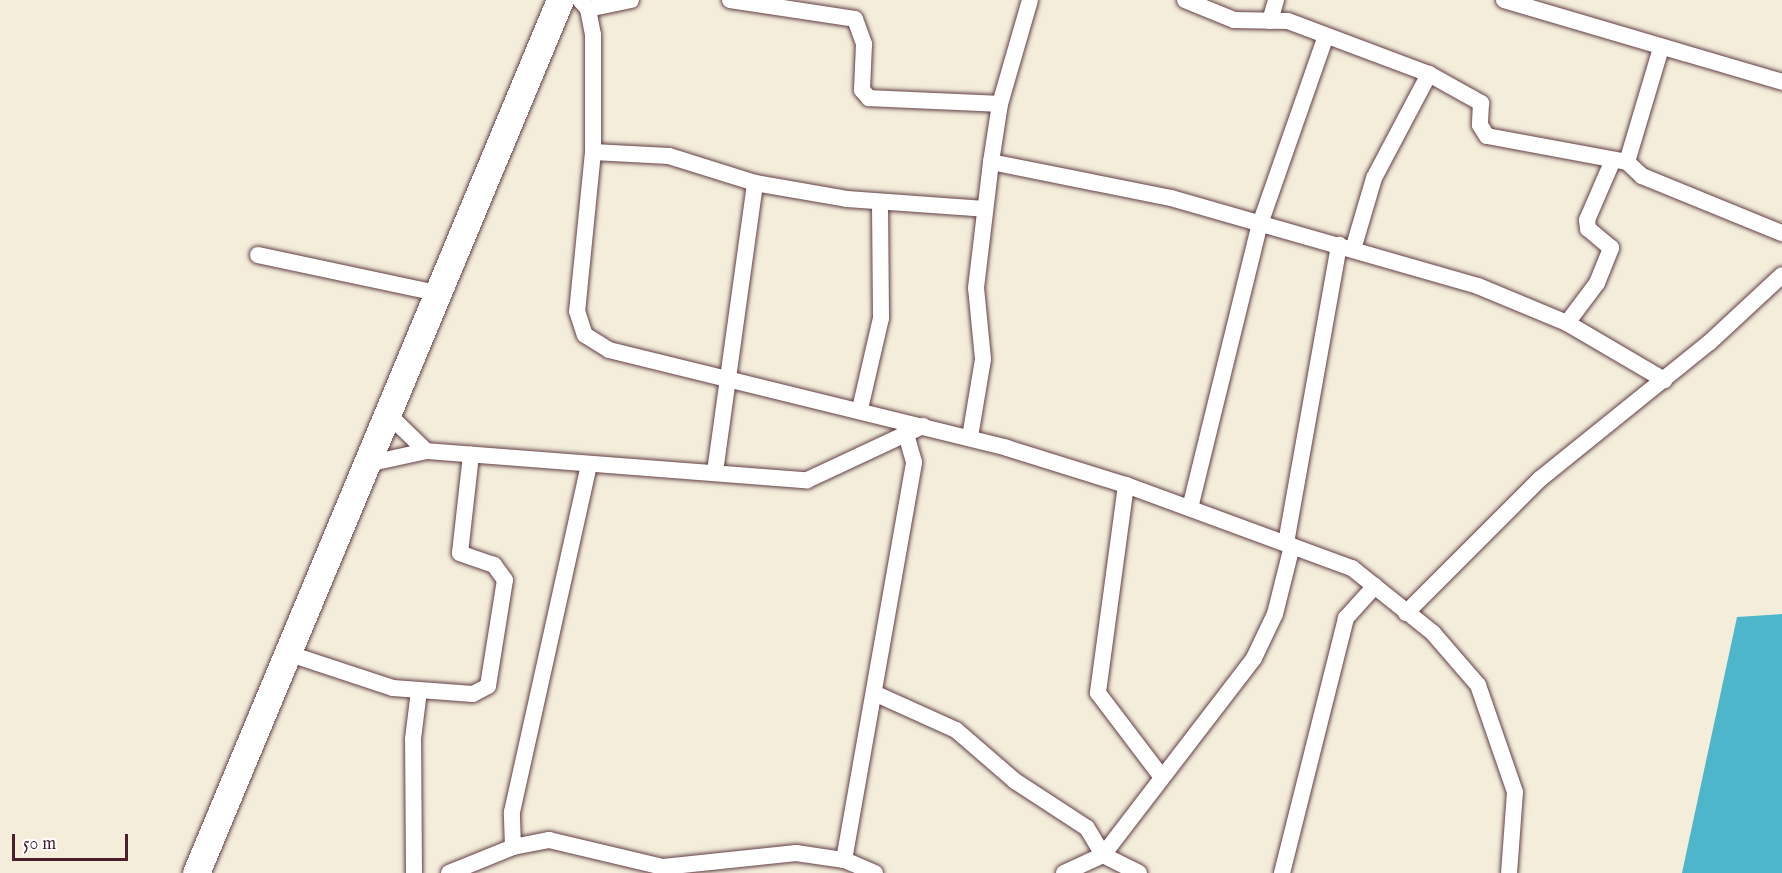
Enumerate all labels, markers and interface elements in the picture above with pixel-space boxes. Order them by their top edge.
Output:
scale bar [15,822,130,860]
text: 50 m [23,833,56,856]

